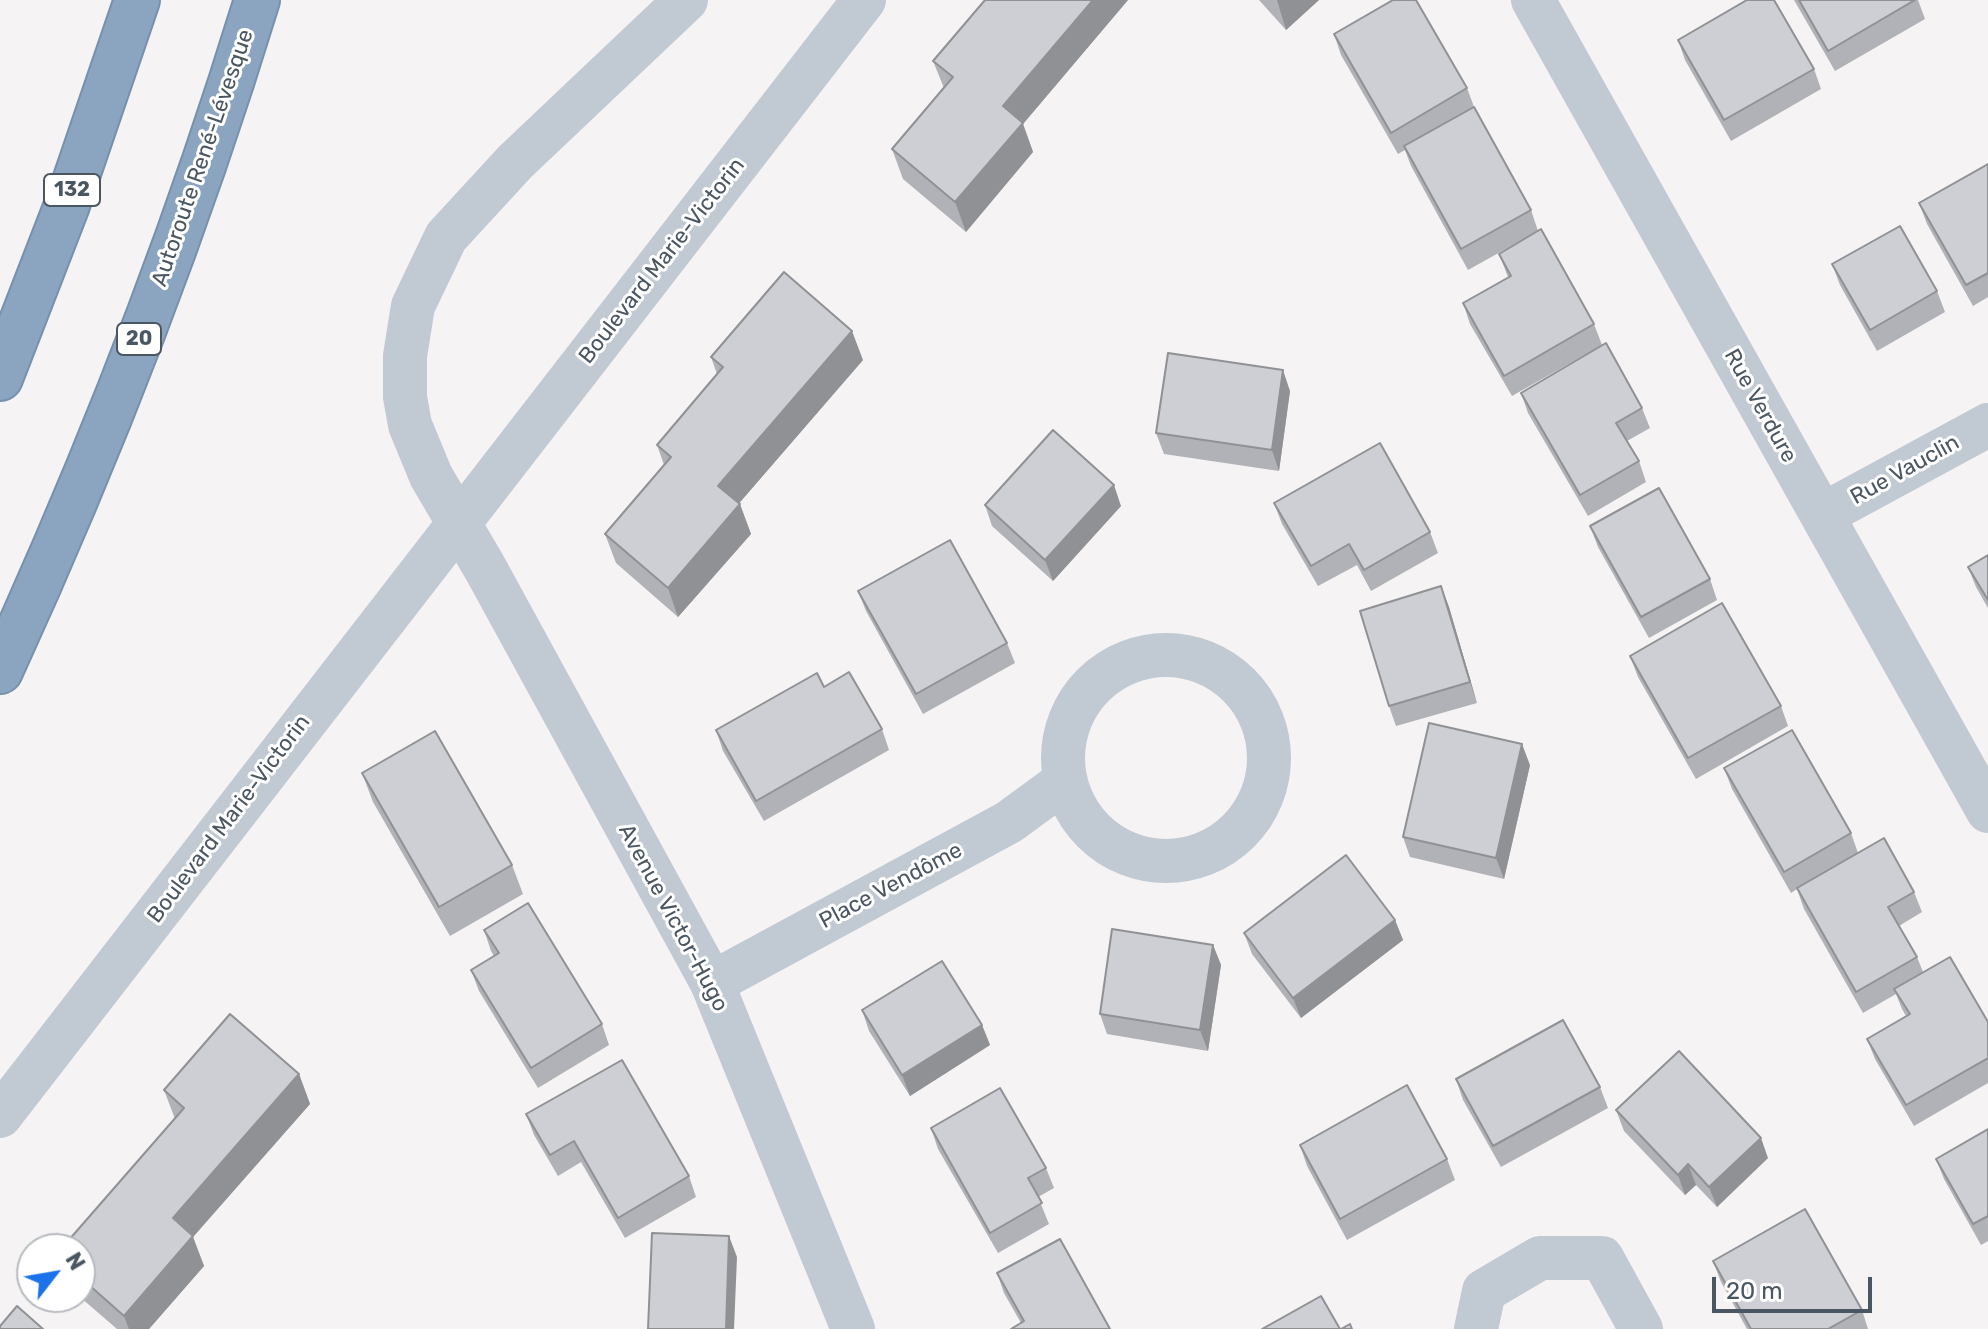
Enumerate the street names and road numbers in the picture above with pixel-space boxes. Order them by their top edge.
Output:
street label: Autoroute René-Lévesque [147,26,259,290]
street label: Boulevard Marie-Victorin [573,153,751,369]
road number: 132 [44,174,100,206]
road number: 20 [117,323,161,355]
street label: Rue Verdure [1718,345,1802,467]
street label: Rue Vauclin [1846,429,1964,511]
street label: Boulevard Marie-Victorin [142,710,316,928]
street label: Avenue Victor-Hugo [612,820,734,1016]
street label: Place Vendôme [815,837,967,935]

